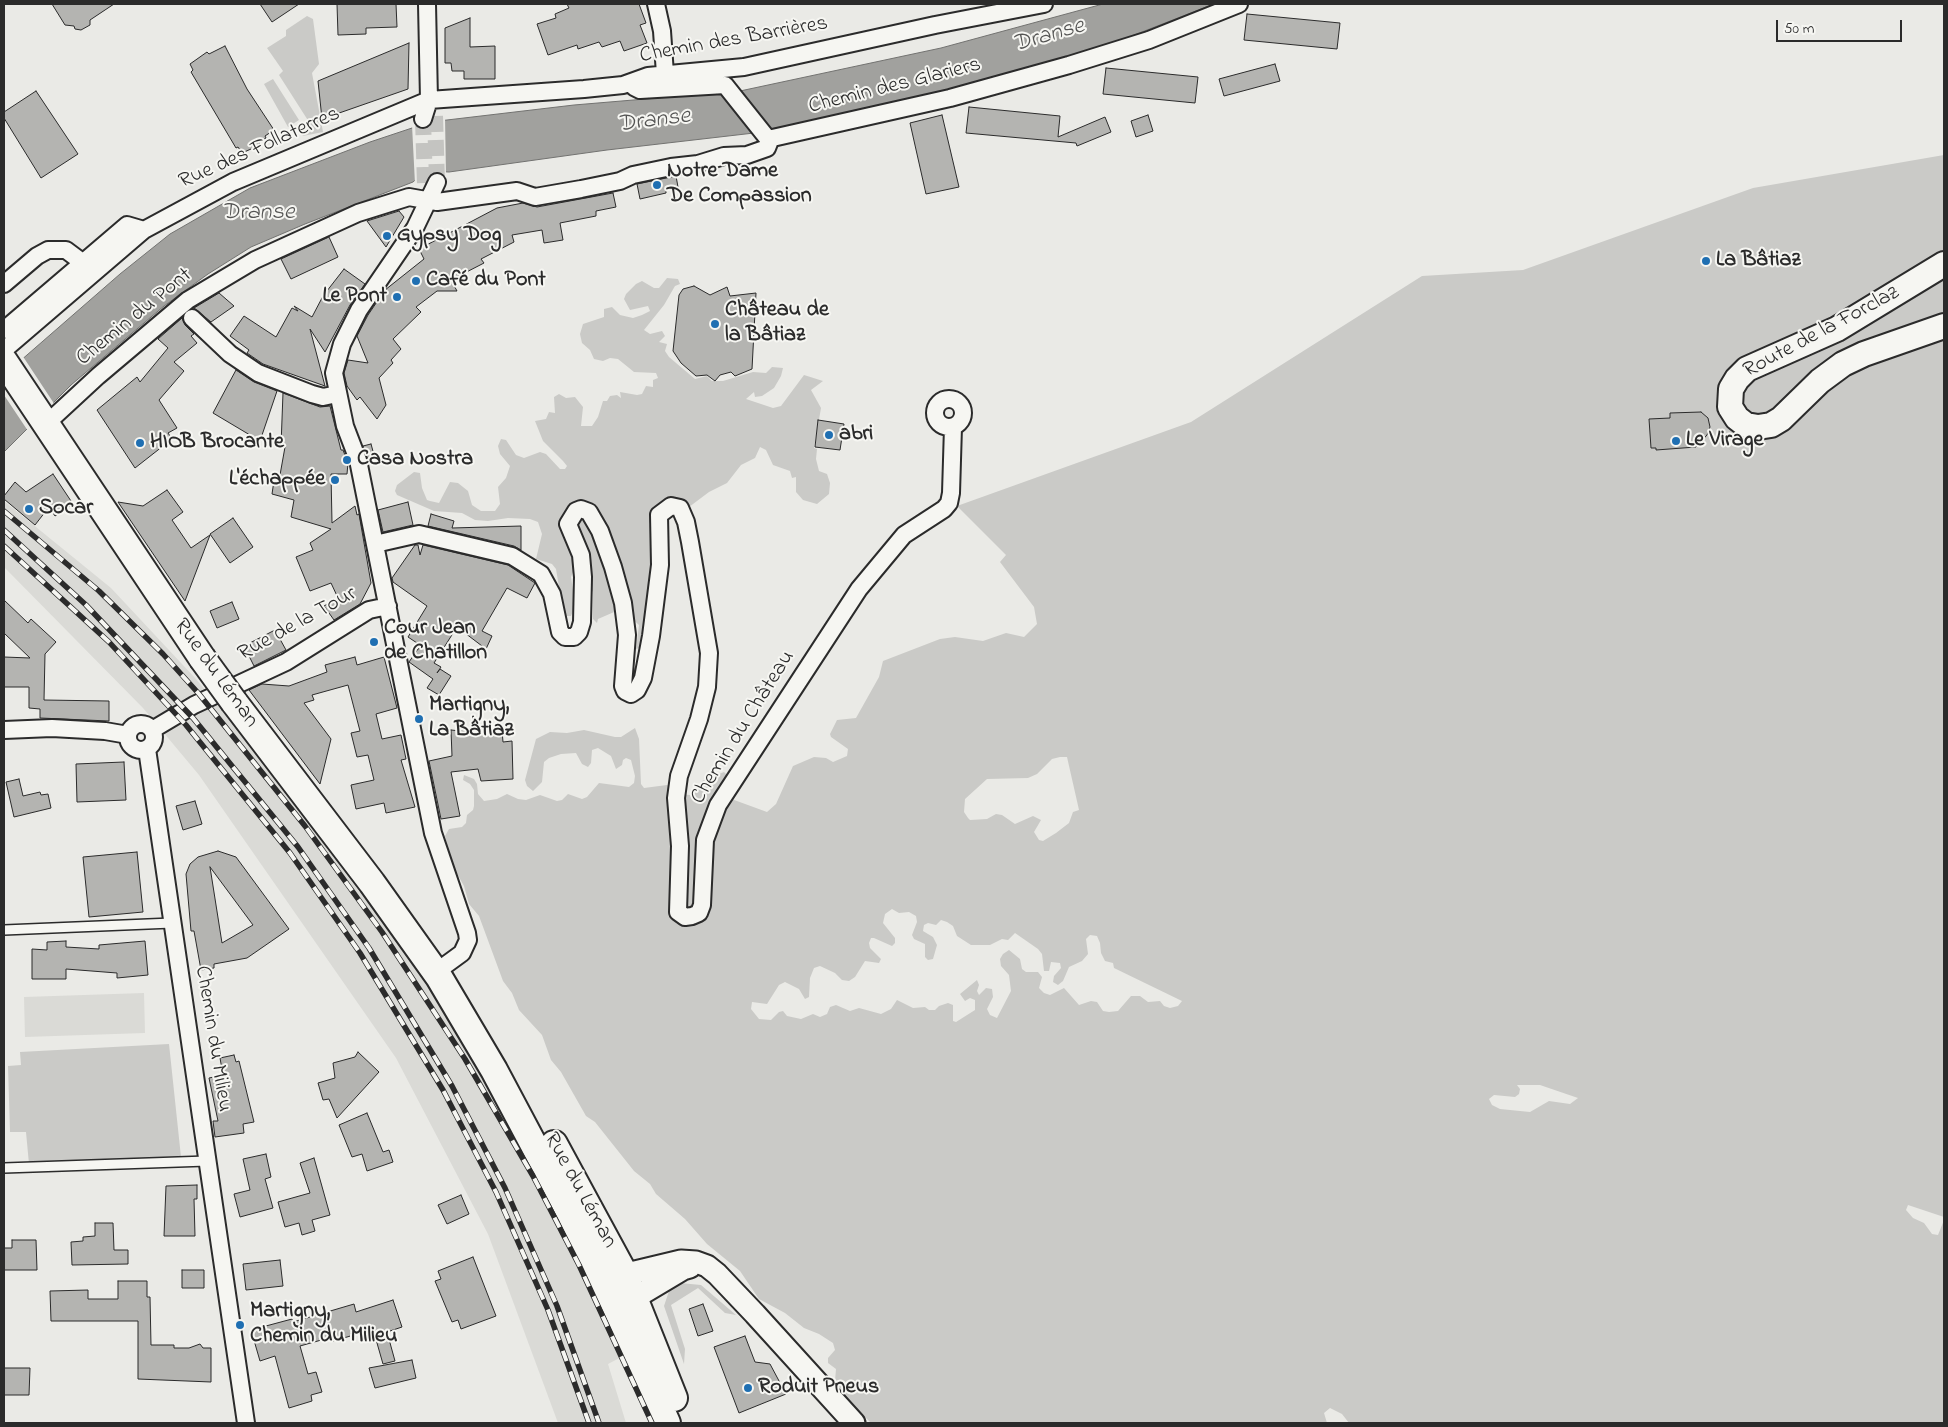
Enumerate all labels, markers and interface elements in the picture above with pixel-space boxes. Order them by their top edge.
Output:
scale bar [1778,10,1904,42]
street label: Chemin des Barrières [638,11,830,71]
water label: Dranse [1010,13,1088,61]
text: 50 m [1784,18,1814,40]
street label: Chemin des Glariers [806,53,984,121]
street label: Rue des Follaterres [176,102,344,196]
water label: Dranse [616,103,692,141]
place label: Notre Dame De Compassion [667,159,812,210]
marker: Notre Dame De Compassion [651,179,663,191]
water label: Dranse [222,200,294,228]
place label: Gypsy Dog [397,223,501,249]
marker: Gypsy Dog [381,230,393,242]
place label: La Bâtiaz [1716,248,1801,274]
marker: La Bâtiaz [1700,255,1712,267]
street label: Chemin du Pont [72,263,198,373]
place label: Café du Pont [426,268,546,294]
marker: Café du Pont [410,275,422,287]
street label: Route de la Forclaz [1740,281,1904,385]
place label: Le Pont [322,284,387,310]
marker: Le Pont [391,291,403,303]
place label: Château de la Bâtiaz [725,298,829,350]
marker: Château de la Bâtiaz [709,318,721,330]
place label: abri [839,422,873,448]
place label: Le Virage [1686,428,1763,454]
marker: abri [823,429,835,441]
place label: HIOB Brocante [150,430,284,456]
marker: Le Virage [1670,435,1682,447]
marker: HIOB Brocante [134,437,146,449]
place label: Casa Nostra [357,447,473,473]
marker: Casa Nostra [341,454,353,466]
place label: L'échappée [229,467,325,493]
marker: L'échappée [329,474,341,486]
place label: Socar [39,496,93,522]
marker: Socar [23,503,35,515]
street label: Rue de la Tour [234,582,362,668]
street label: Rue du Léman [167,614,263,734]
place label: Cour Jean de Chatillon [384,616,487,668]
marker: Cour Jean de Chatillon [368,636,380,648]
street label: Chemin du Château [686,646,802,810]
place label: Martigny, La Bâtiaz [429,693,514,744]
marker: Martigny, La Bâtiaz [413,713,425,725]
street label: Chemin du Milieu [187,964,237,1114]
street label: Rue du Léman [536,1129,622,1253]
place label: Martigny, Chemin du Milieu [250,1299,397,1350]
marker: Martigny, Chemin du Milieu [234,1319,246,1331]
place label: Roduit Pneus [758,1375,879,1401]
marker: Roduit Pneus [742,1382,754,1394]

